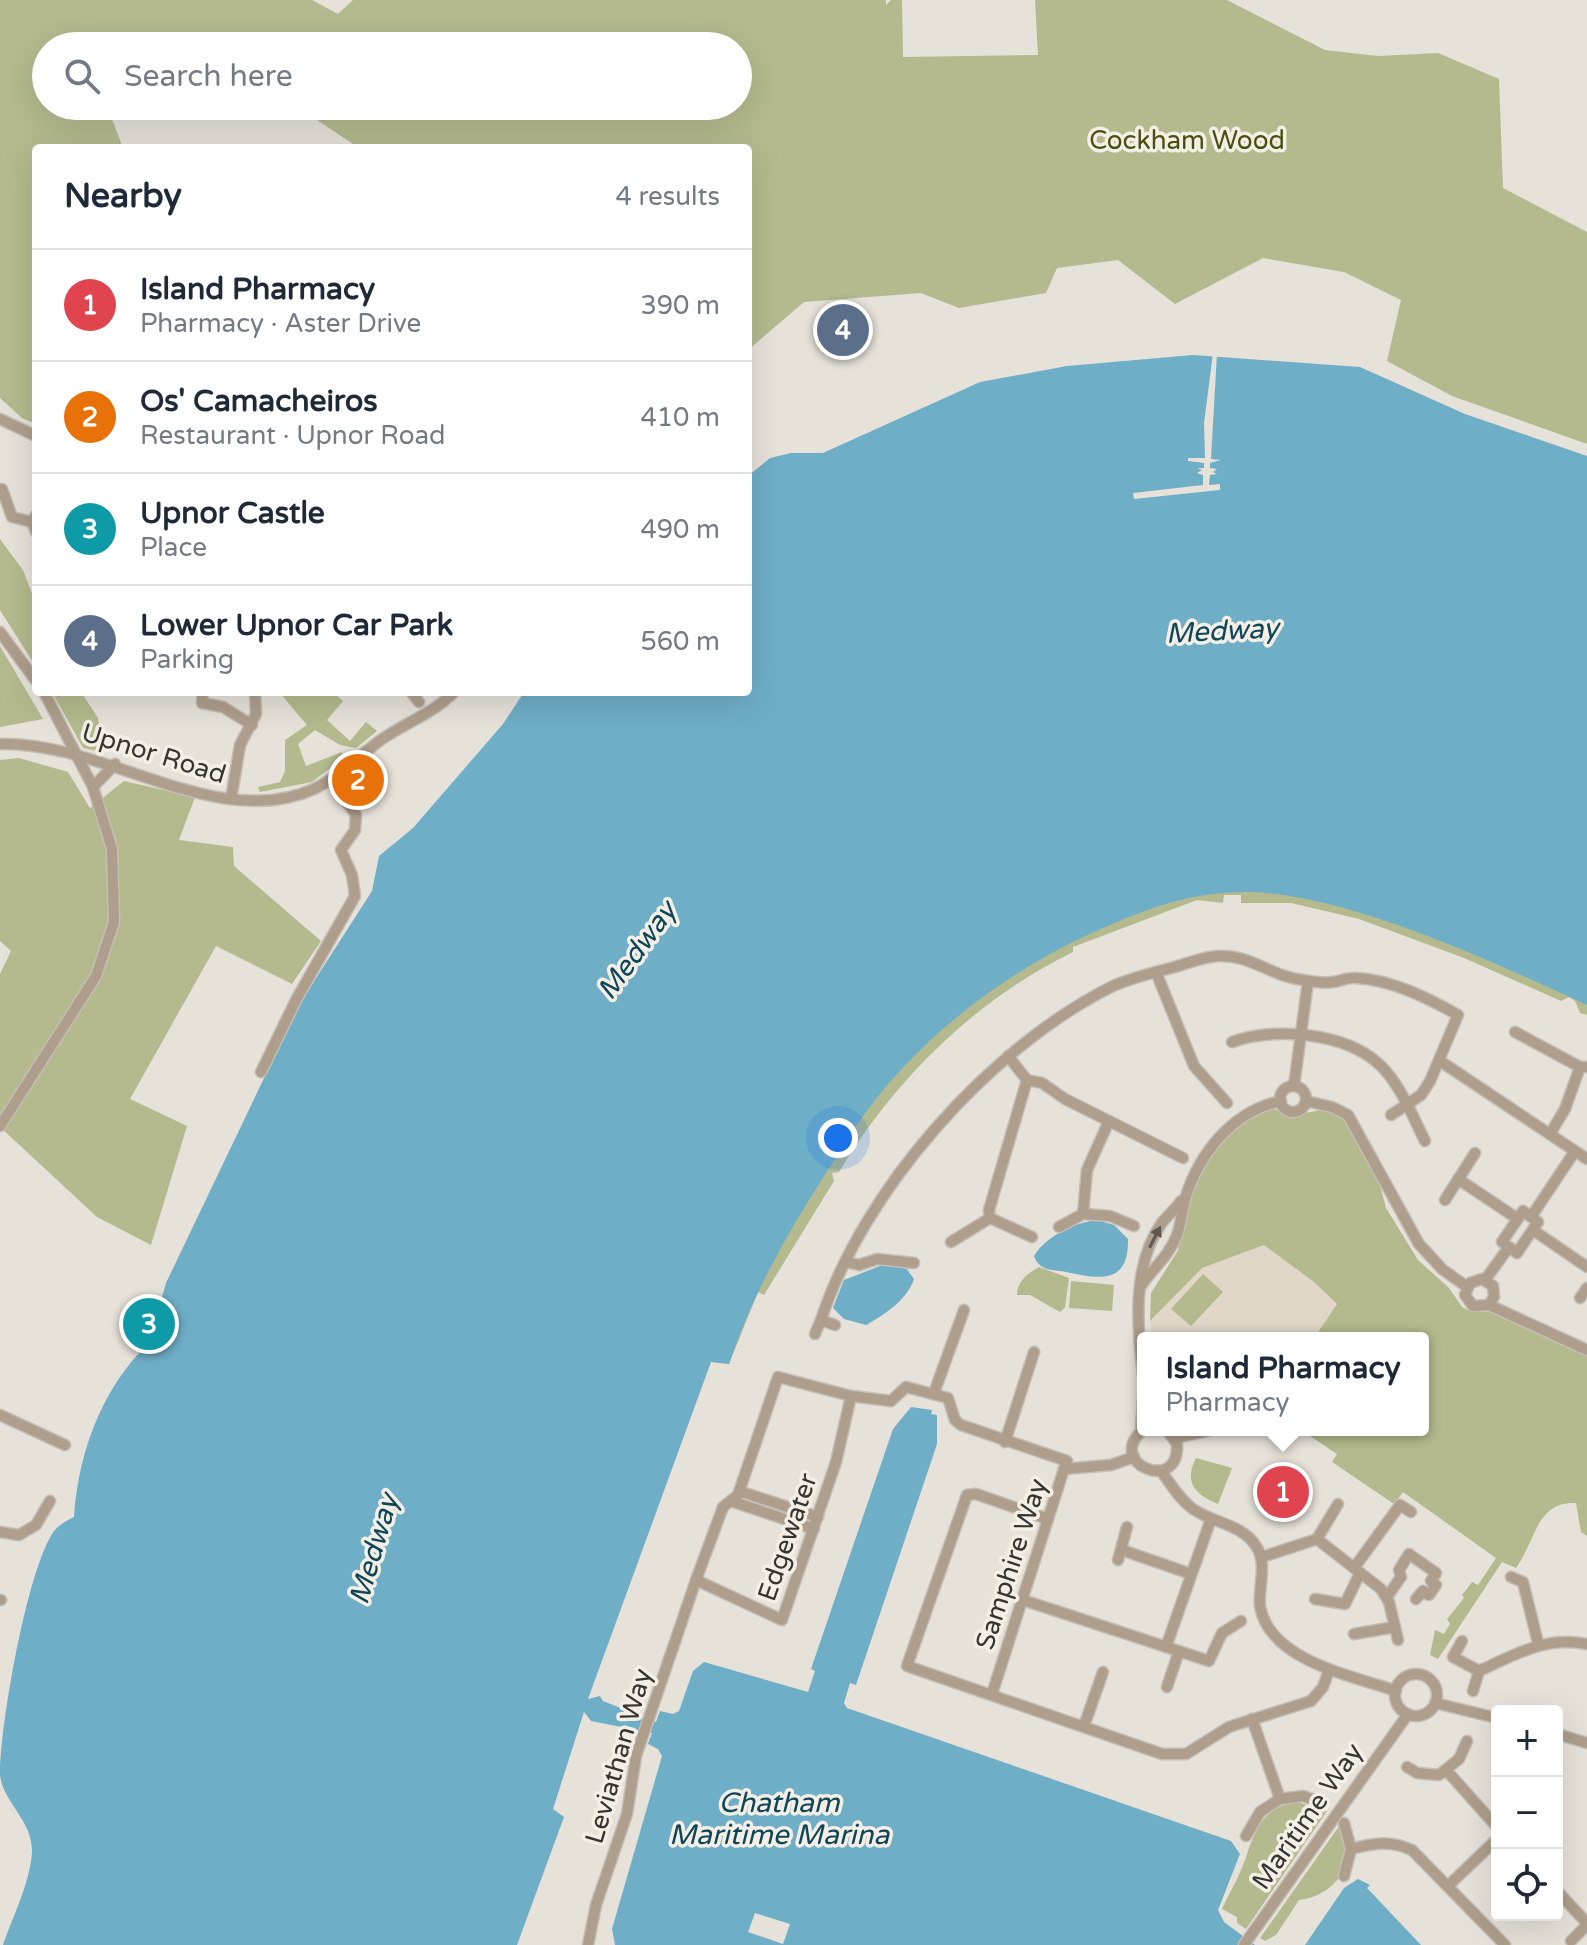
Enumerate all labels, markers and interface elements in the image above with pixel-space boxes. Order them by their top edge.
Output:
search box [32,32,752,120]
icon: search [60,54,104,98]
text: Search here [124,58,293,95]
park label: Cockham Wood [1089,125,1285,156]
text: Nearby [64,176,182,217]
text: 4 results [615,181,720,212]
text: Island Pharmacy [140,271,375,308]
text: 1 [82,290,98,321]
text: 390 m [640,290,720,321]
pin: 4 [817,300,869,360]
text: Pharmacy · Aster Drive [140,308,421,339]
text: Os' Camacheiros [140,383,378,420]
text: 2 [82,402,98,433]
text: 410 m [640,402,720,433]
text: Restaurant · Upnor Road [140,420,446,451]
text: Upnor Castle [140,495,325,532]
text: 3 [82,514,98,545]
text: 490 m [640,514,720,545]
text: Place [140,532,207,563]
text: Lower Upnor Car Park [140,607,453,644]
water label: Medway [1165,611,1282,651]
text: 4 [82,626,98,657]
text: 560 m [640,626,720,657]
text: Parking [140,644,234,675]
street label: Upnor Road [78,717,230,790]
pin: 2 [332,750,384,810]
water label: Medway [590,893,685,1006]
your location [818,1118,858,1158]
one-way arrow [1148,1225,1161,1248]
pin: 3 [123,1294,175,1354]
popup [1137,1332,1429,1436]
text: Island Pharmacy [1165,1350,1401,1387]
text: Pharmacy [1165,1387,1290,1418]
pin: 1 [1257,1462,1309,1522]
street label: Edgewater [751,1469,824,1605]
street label: Samphire Way [969,1475,1054,1654]
water label: Medway [342,1488,407,1608]
street label: Leviathan Way [579,1665,658,1847]
map controls [1491,1705,1563,1921]
button: + [1491,1705,1563,1777]
street label: Maritime Way [1246,1737,1369,1895]
button: − [1491,1777,1563,1849]
water label: Chatham Maritime Marina [669,1786,890,1852]
button: locate [1491,1849,1563,1921]

